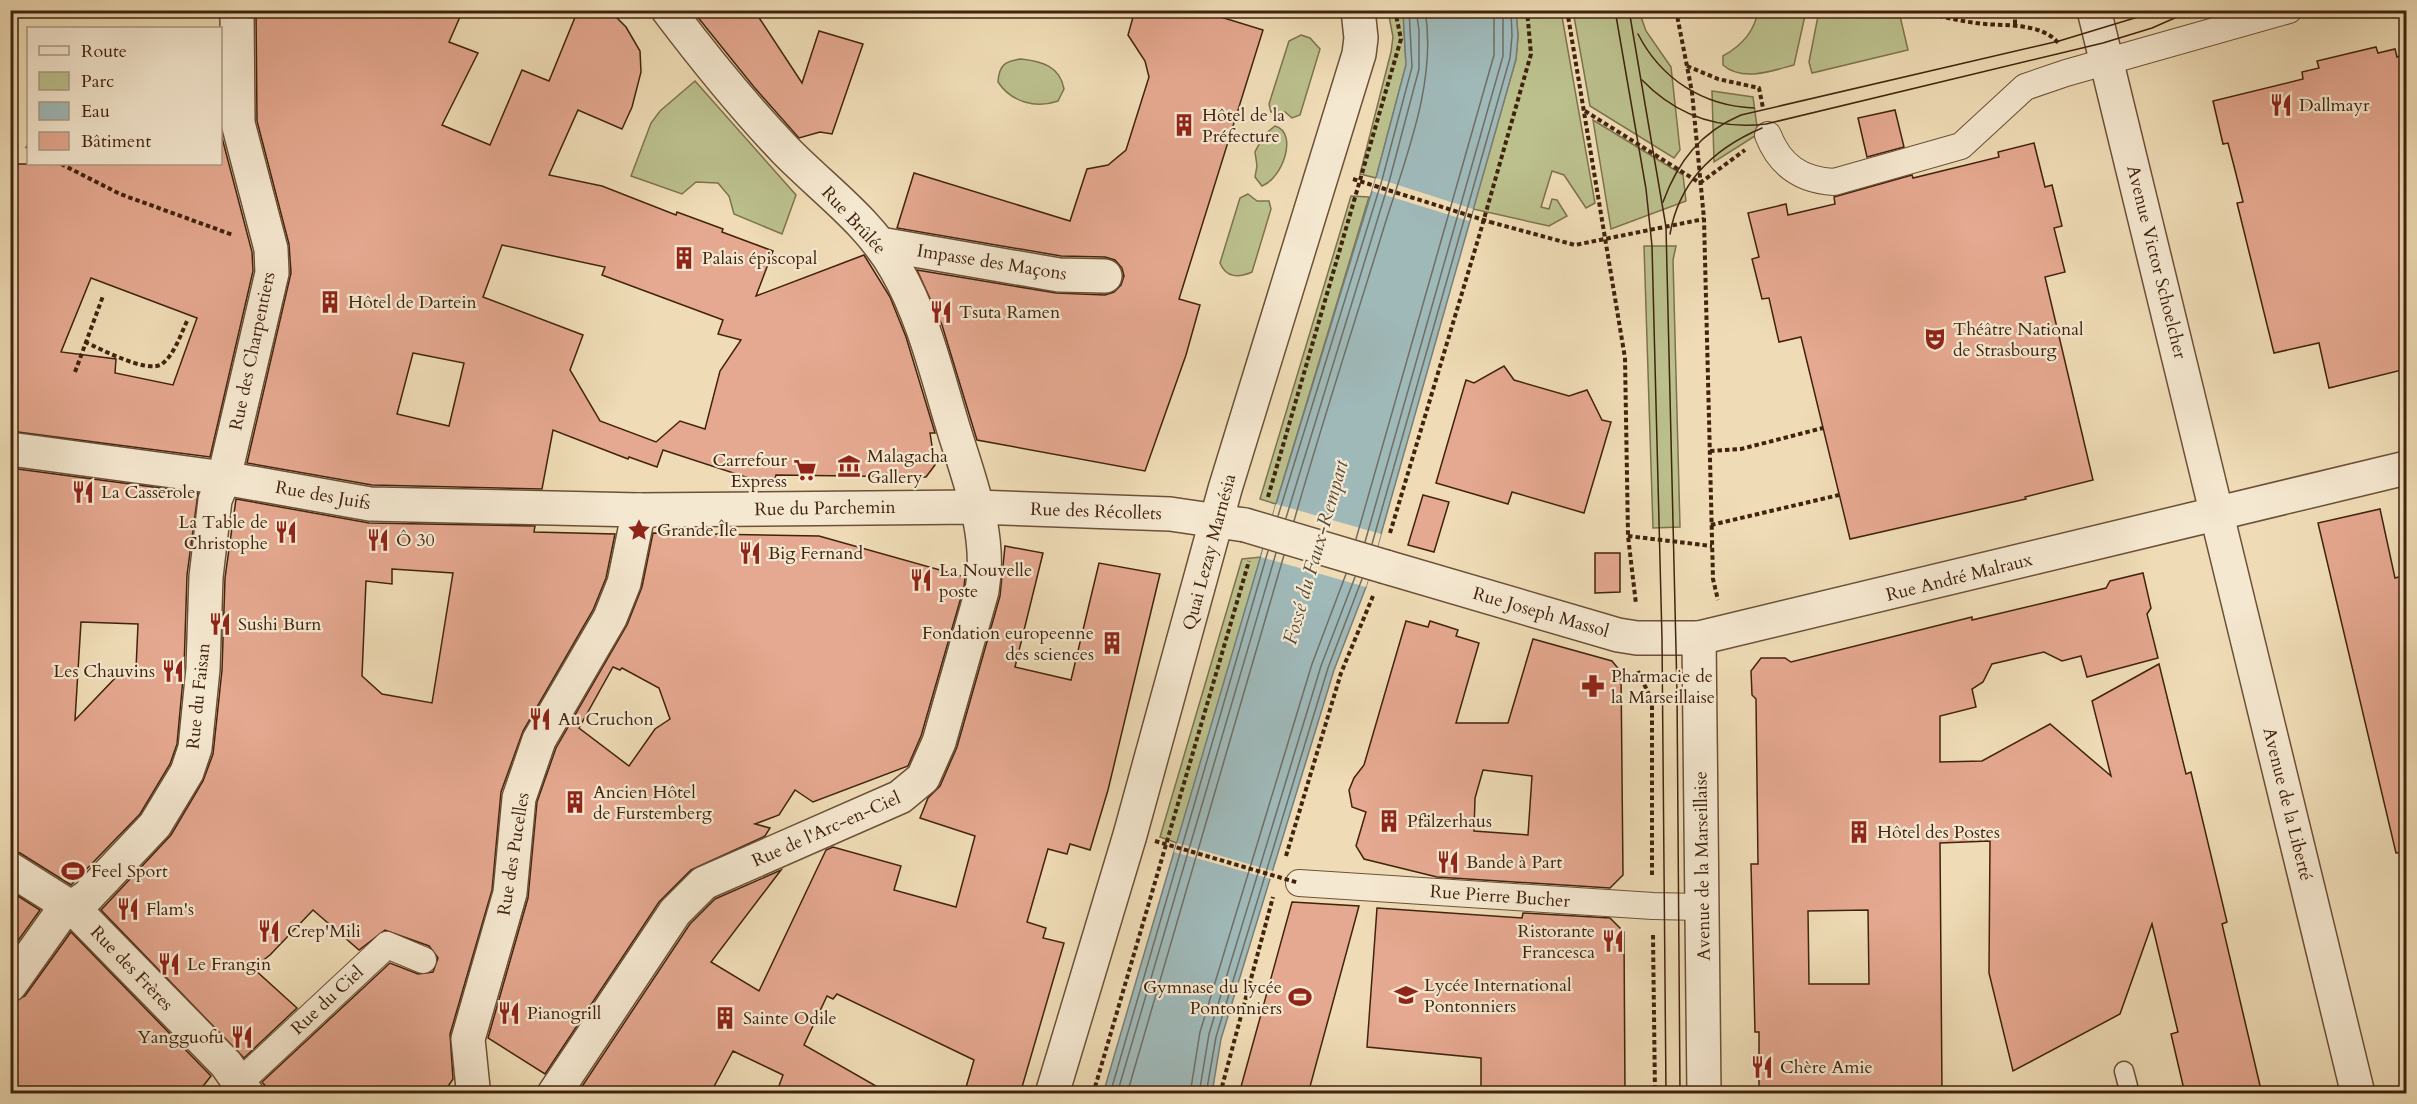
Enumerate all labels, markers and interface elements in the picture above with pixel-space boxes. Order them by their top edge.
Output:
legend [27,27,222,165]
text: Route [81,39,127,64]
text: Parc [81,69,114,94]
restaurant icon: Dallmayr [2268,92,2294,118]
place label: Dallmayr [2299,93,2370,118]
text: Eau [81,99,110,124]
place label: Hôtel de la Préfecture [1202,103,1285,149]
building icon: Hôtel de la Préfecture [1171,112,1197,138]
text: Bâtiment [81,129,151,154]
street label: Avenue Victor Schoelcher [2120,163,2193,362]
street label: Rue Brûlée [816,181,892,260]
street label: Impasse des Maçons [915,238,1069,287]
building icon: Palais épiscopal [671,245,697,271]
place label: Palais épiscopal [702,246,818,271]
street label: Rue des Charpentiers [223,270,281,433]
building icon: Hôtel de Dartein [317,289,343,315]
place label: Hôtel de Dartein [348,290,478,315]
restaurant icon: Tsuta Ramen [928,299,954,325]
place label: Tsuta Ramen [959,300,1061,325]
place label: Théâtre National de Strasbourg [1953,317,2084,363]
theatre icon: Théâtre National de Strasbourg [1922,326,1948,352]
place label: Malagacha Gallery [867,444,948,490]
place label: Carrefour Express [712,448,787,494]
museum icon: Malagacha Gallery [836,453,862,479]
water label: Fossé du Faux-Rempart [1276,456,1355,647]
supermarket icon: Carrefour Express [792,457,818,483]
street label: Quai Lezay Marnésia [1177,471,1242,633]
street label: Rue des Juifs [273,475,373,516]
restaurant icon: La Casserole [70,479,96,505]
place label: La Casserole [101,480,195,505]
street label: Rue du Parchemin [754,495,897,522]
street label: Rue des Récollets [1030,497,1162,526]
place label: La Table de Christophe [179,510,268,556]
place icon: Grande Île [626,517,652,543]
place label: Grande Île [657,518,737,543]
restaurant icon: La Table de Christophe [273,519,299,545]
restaurant icon: Ô 30 [365,527,391,553]
place label: Ô 30 [396,528,435,553]
restaurant icon: Big Fernand [737,540,763,566]
place label: Big Fernand [768,541,863,566]
street label: Rue André Malraux [1883,547,2035,608]
place label: La Nouvelle poste [939,558,1032,604]
restaurant icon: La Nouvelle poste [908,567,934,593]
street label: Rue Joseph Massol [1470,581,1612,644]
restaurant icon: Sushi Burn [207,611,233,637]
place label: Sushi Burn [238,612,322,637]
place label: Fondation europeenne des sciences [922,621,1094,667]
building icon: Fondation europeenne des sciences [1099,630,1125,656]
street label: Rue du Faisan [180,641,217,750]
restaurant icon: Les Chauvins [160,658,186,684]
place label: Les Chauvins [53,659,155,684]
place label: Pharmacie de la Marseillaise [1611,664,1715,710]
pharmacy icon: Pharmacie de la Marseillaise [1580,673,1606,699]
restaurant icon: Au Cruchon [527,706,553,732]
place label: Au Cruchon [558,707,655,732]
street label: Avenue de la Liberté [2256,725,2319,883]
street label: Avenue de la Marseillaise [1688,771,1717,961]
place label: Ancien Hôtel de Furstemberg [593,780,713,826]
street label: Rue de l'Arc-en-Ciel [748,785,905,873]
building icon: Ancien Hôtel de Furstemberg [562,789,588,815]
street label: Rue des Pucelles [491,791,536,917]
building icon: Pfälzerhaus [1376,808,1402,834]
place label: Pfälzerhaus [1407,809,1492,834]
building icon: Hôtel des Postes [1846,819,1872,845]
place label: Hôtel des Postes [1877,820,2000,845]
restaurant icon: Bande à Part [1435,849,1461,875]
place label: Bande à Part [1466,850,1562,875]
sports icon: Feel Sport [60,858,86,884]
place label: Feel Sport [91,859,168,884]
street label: Rue Pierre Bucher [1429,879,1571,914]
restaurant icon: Flam's [115,896,141,922]
place label: Flam's [146,897,194,922]
restaurant icon: Crep'Mili [256,918,282,944]
place label: Crep'Mili [287,919,361,944]
place label: Ristorante Francesca [1518,919,1595,965]
street label: Rue des Frères [85,920,179,1016]
restaurant icon: Ristorante Francesca [1600,928,1626,954]
restaurant icon: Le Frangin [156,951,182,977]
place label: Le Frangin [187,952,272,977]
street label: Rue du Ciel [285,960,370,1041]
place label: Lycée International Pontonniers [1424,973,1572,1019]
place label: Gymnase du lycée Pontonniers [1143,975,1282,1021]
school or university icon: Lycée International Pontonniers [1393,982,1419,1008]
sports icon: Gymnase du lycée Pontonniers [1287,984,1313,1010]
restaurant icon: Pianogrill [496,1000,522,1026]
place label: Pianogrill [527,1001,602,1026]
building icon: Sainte Odile [712,1005,738,1031]
place label: Sainte Odile [743,1006,837,1031]
restaurant icon: Yangguofu [229,1024,255,1050]
place label: Yangguofu [137,1025,224,1050]
restaurant icon: Chère Amie [1749,1054,1775,1080]
place label: Chère Amie [1780,1055,1873,1080]

